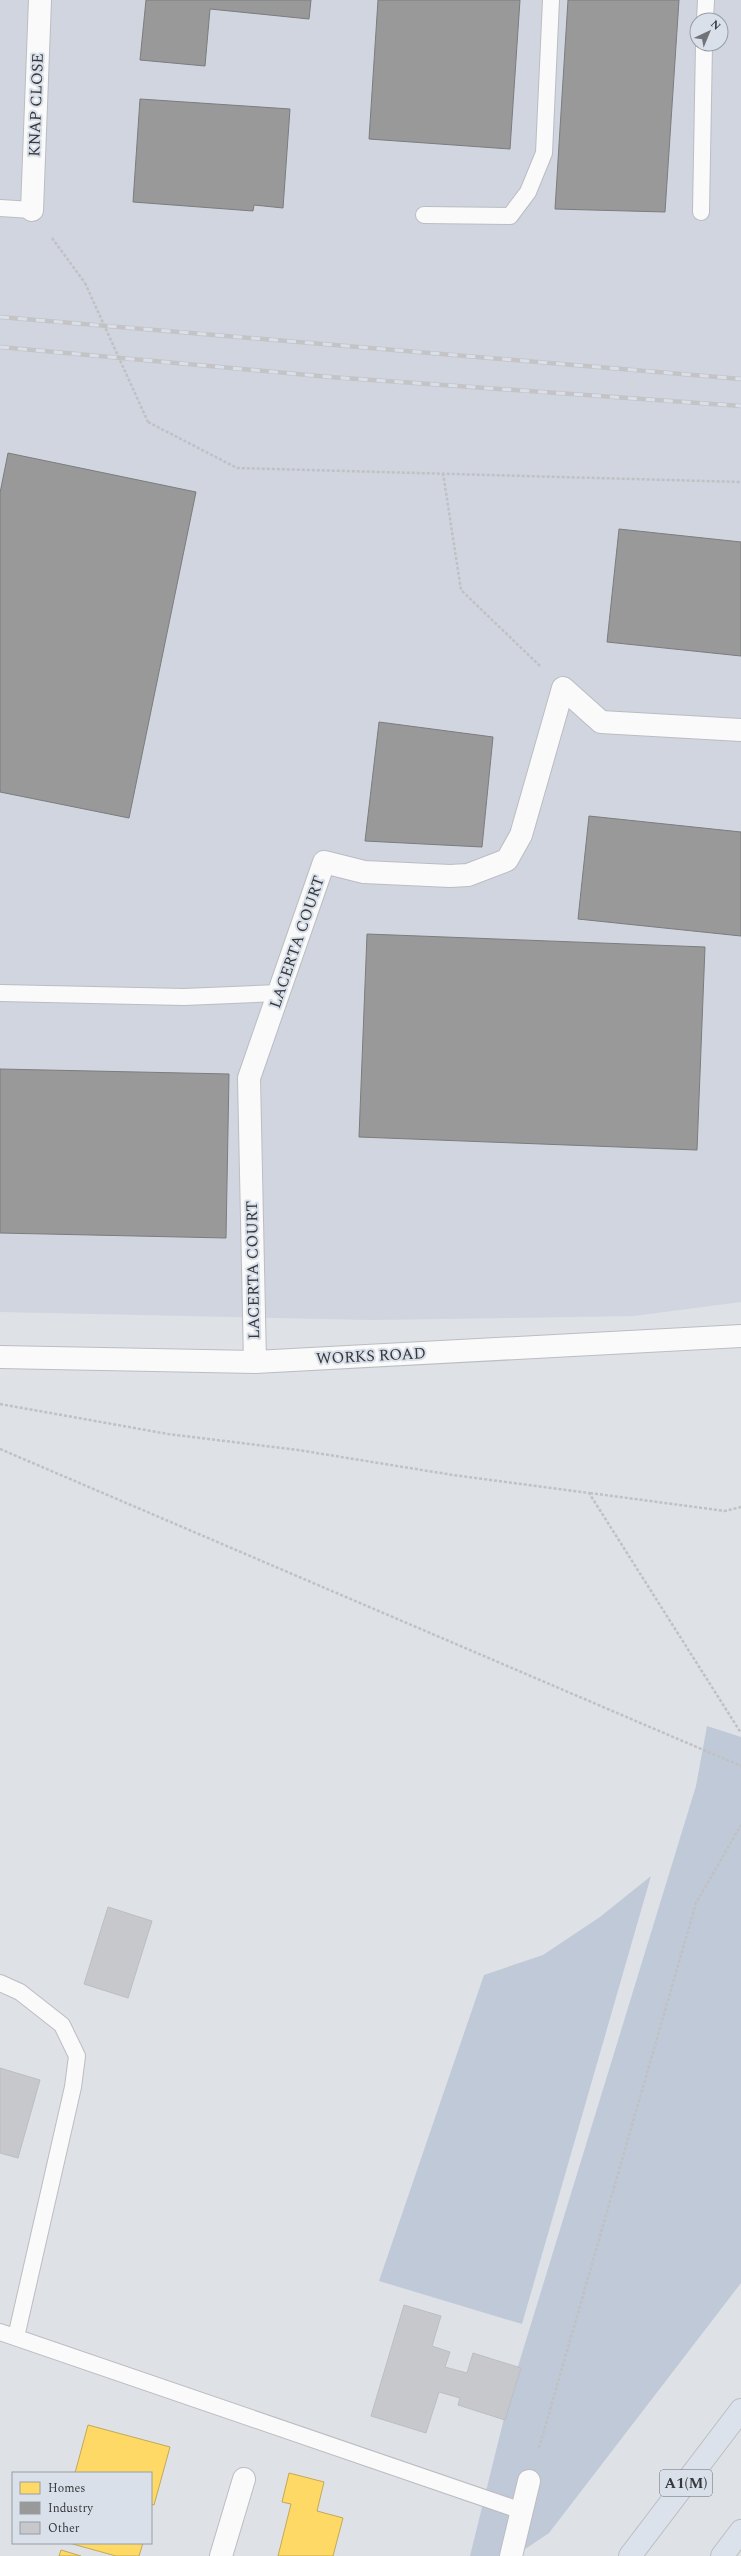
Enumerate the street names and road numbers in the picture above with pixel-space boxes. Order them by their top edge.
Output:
street label: KNAP CLOSE [22,53,50,157]
street label: LACERTA COURT [263,872,331,1011]
street label: LACERTA COURT [240,1200,266,1339]
street label: WORKS ROAD [315,1341,427,1371]
road number: A1(M) [660,2470,712,2496]

